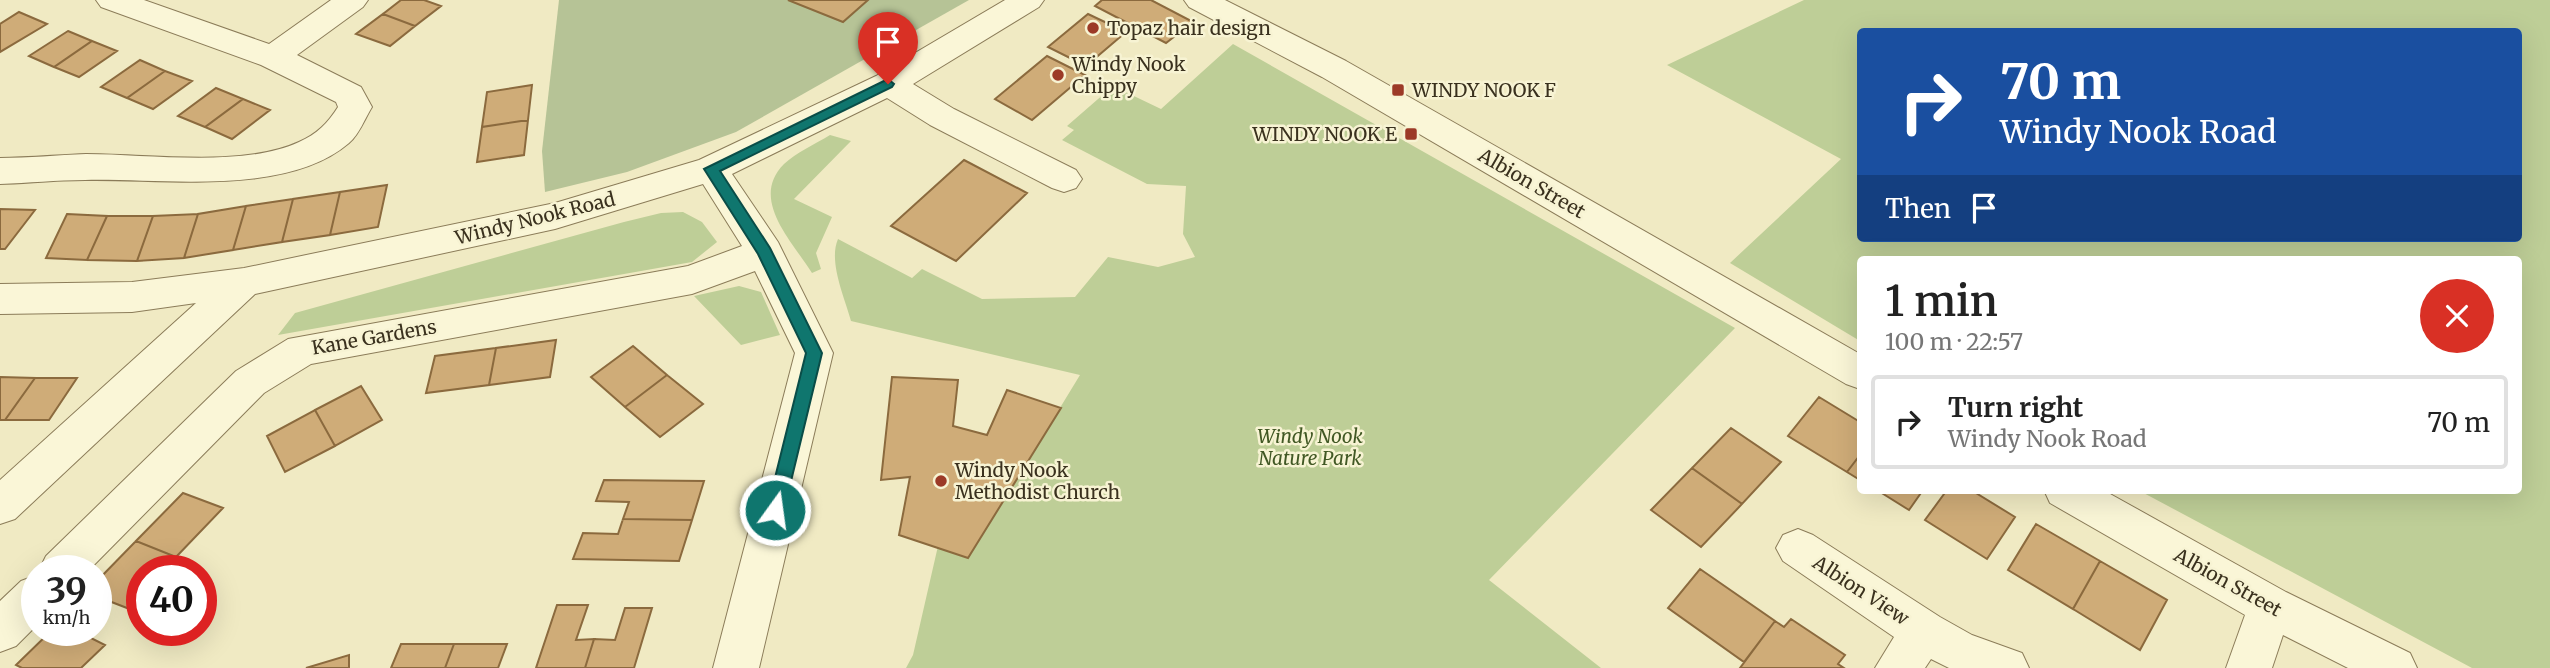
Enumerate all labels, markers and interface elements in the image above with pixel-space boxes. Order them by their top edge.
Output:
pin [858,12.0,918,84]
place label: Topaz hair design [1107,16,1271,40]
marker: Topaz hair design [1085,20,1101,36]
icon: arrive [869,23,907,61]
text: 70 m [2000,51,2121,112]
place label: Windy Nook Chippy [1071,52,1186,98]
icon: right [1885,56,1976,147]
marker: Windy Nook Chippy [1050,67,1066,83]
place label: WINDY NOOK F [1411,78,1556,102]
marker: WINDY NOOK F [1390,82,1406,98]
text: Windy Nook Road [2000,112,2277,152]
place label: WINDY NOOK E [1252,122,1397,146]
marker: WINDY NOOK E [1403,126,1419,142]
street label: Albion Street [1473,142,1590,223]
street label: Windy Nook Road [451,186,618,250]
icon: arrive [1965,189,2003,227]
text: Then [1885,192,1951,225]
text: 1 min [1885,275,1998,327]
button: close [2420,279,2494,353]
street label: Kane Gardens [310,314,438,360]
text: 100 m · 22:57 [1885,327,2023,356]
text: Turn right [1948,391,2083,424]
icon: right [1889,403,1927,441]
text: 70 m [2427,406,2490,439]
park label: Windy Nook Nature Park [1257,424,1363,470]
text: Windy Nook Road [1948,424,2147,453]
place label: Windy Nook Methodist Church [954,458,1120,504]
position arrow [738,473,812,547]
marker: Windy Nook Methodist Church [933,473,949,489]
street label: Albion Street [2169,542,2286,622]
street label: Albion View [1808,550,1914,630]
speed limit sign: 40 [126,555,217,646]
text: 39 [46,569,87,613]
text: km/h [43,606,90,629]

